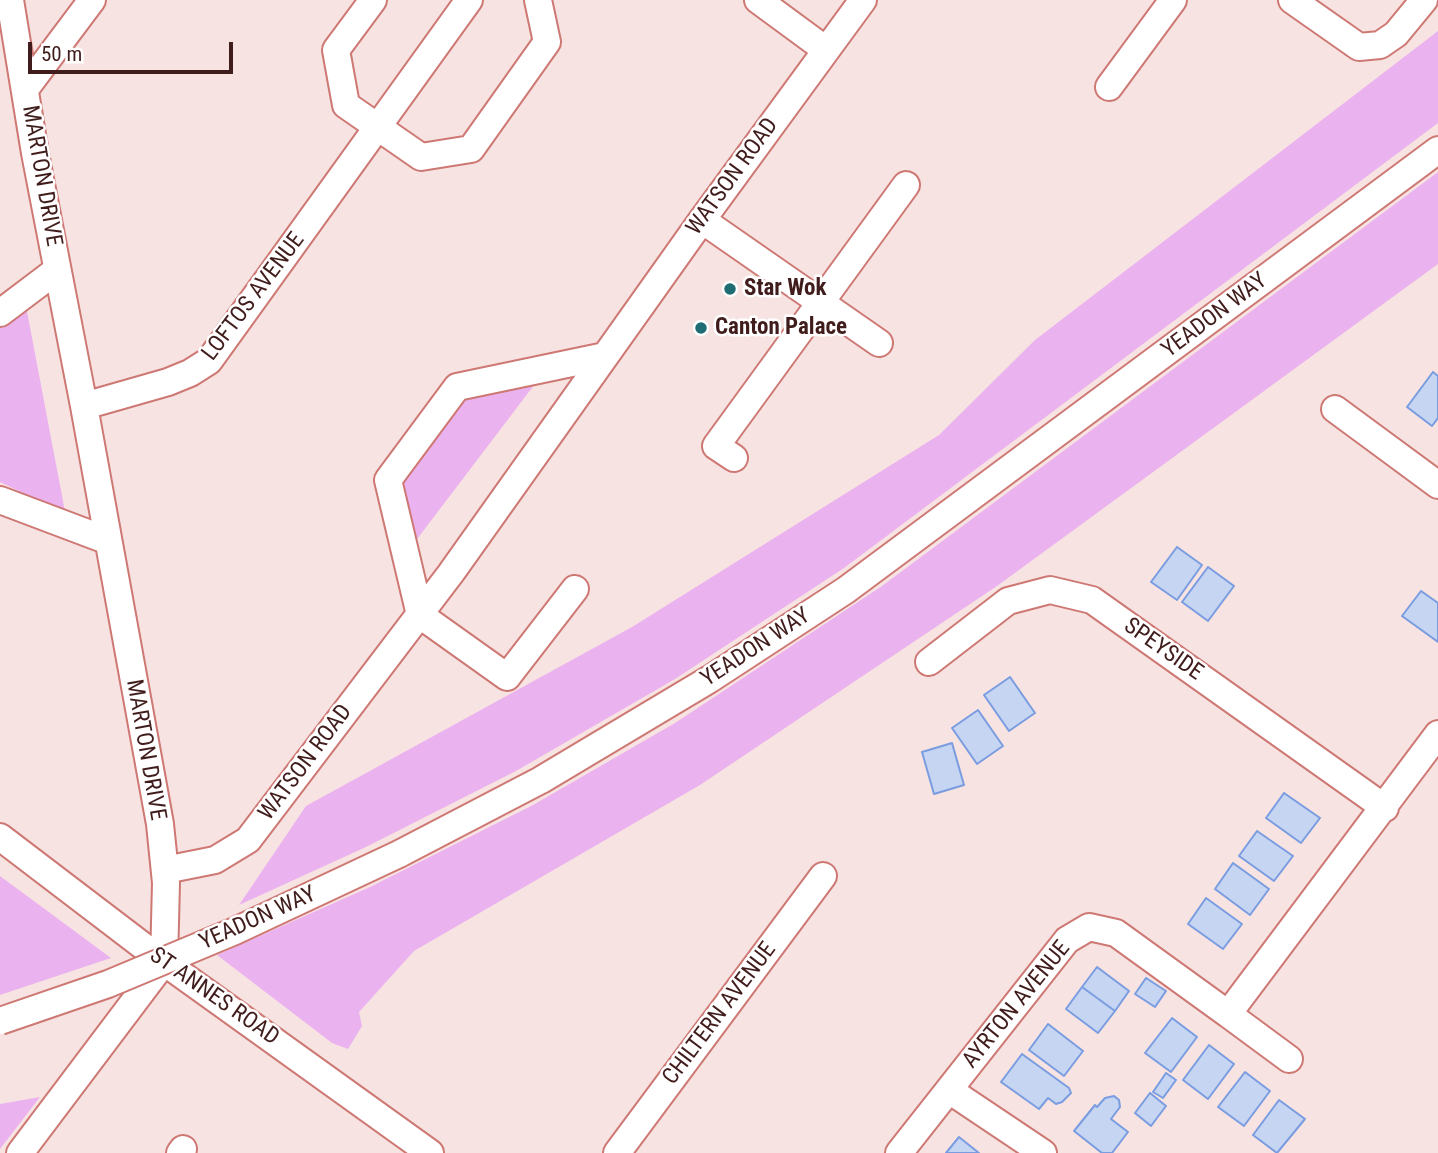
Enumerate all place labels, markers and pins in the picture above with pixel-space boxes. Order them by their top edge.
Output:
place label: Star Wok [744,275,827,303]
marker: Star Wok [722,281,738,297]
place label: Canton Palace [715,314,847,342]
marker: Canton Palace [693,320,709,336]

